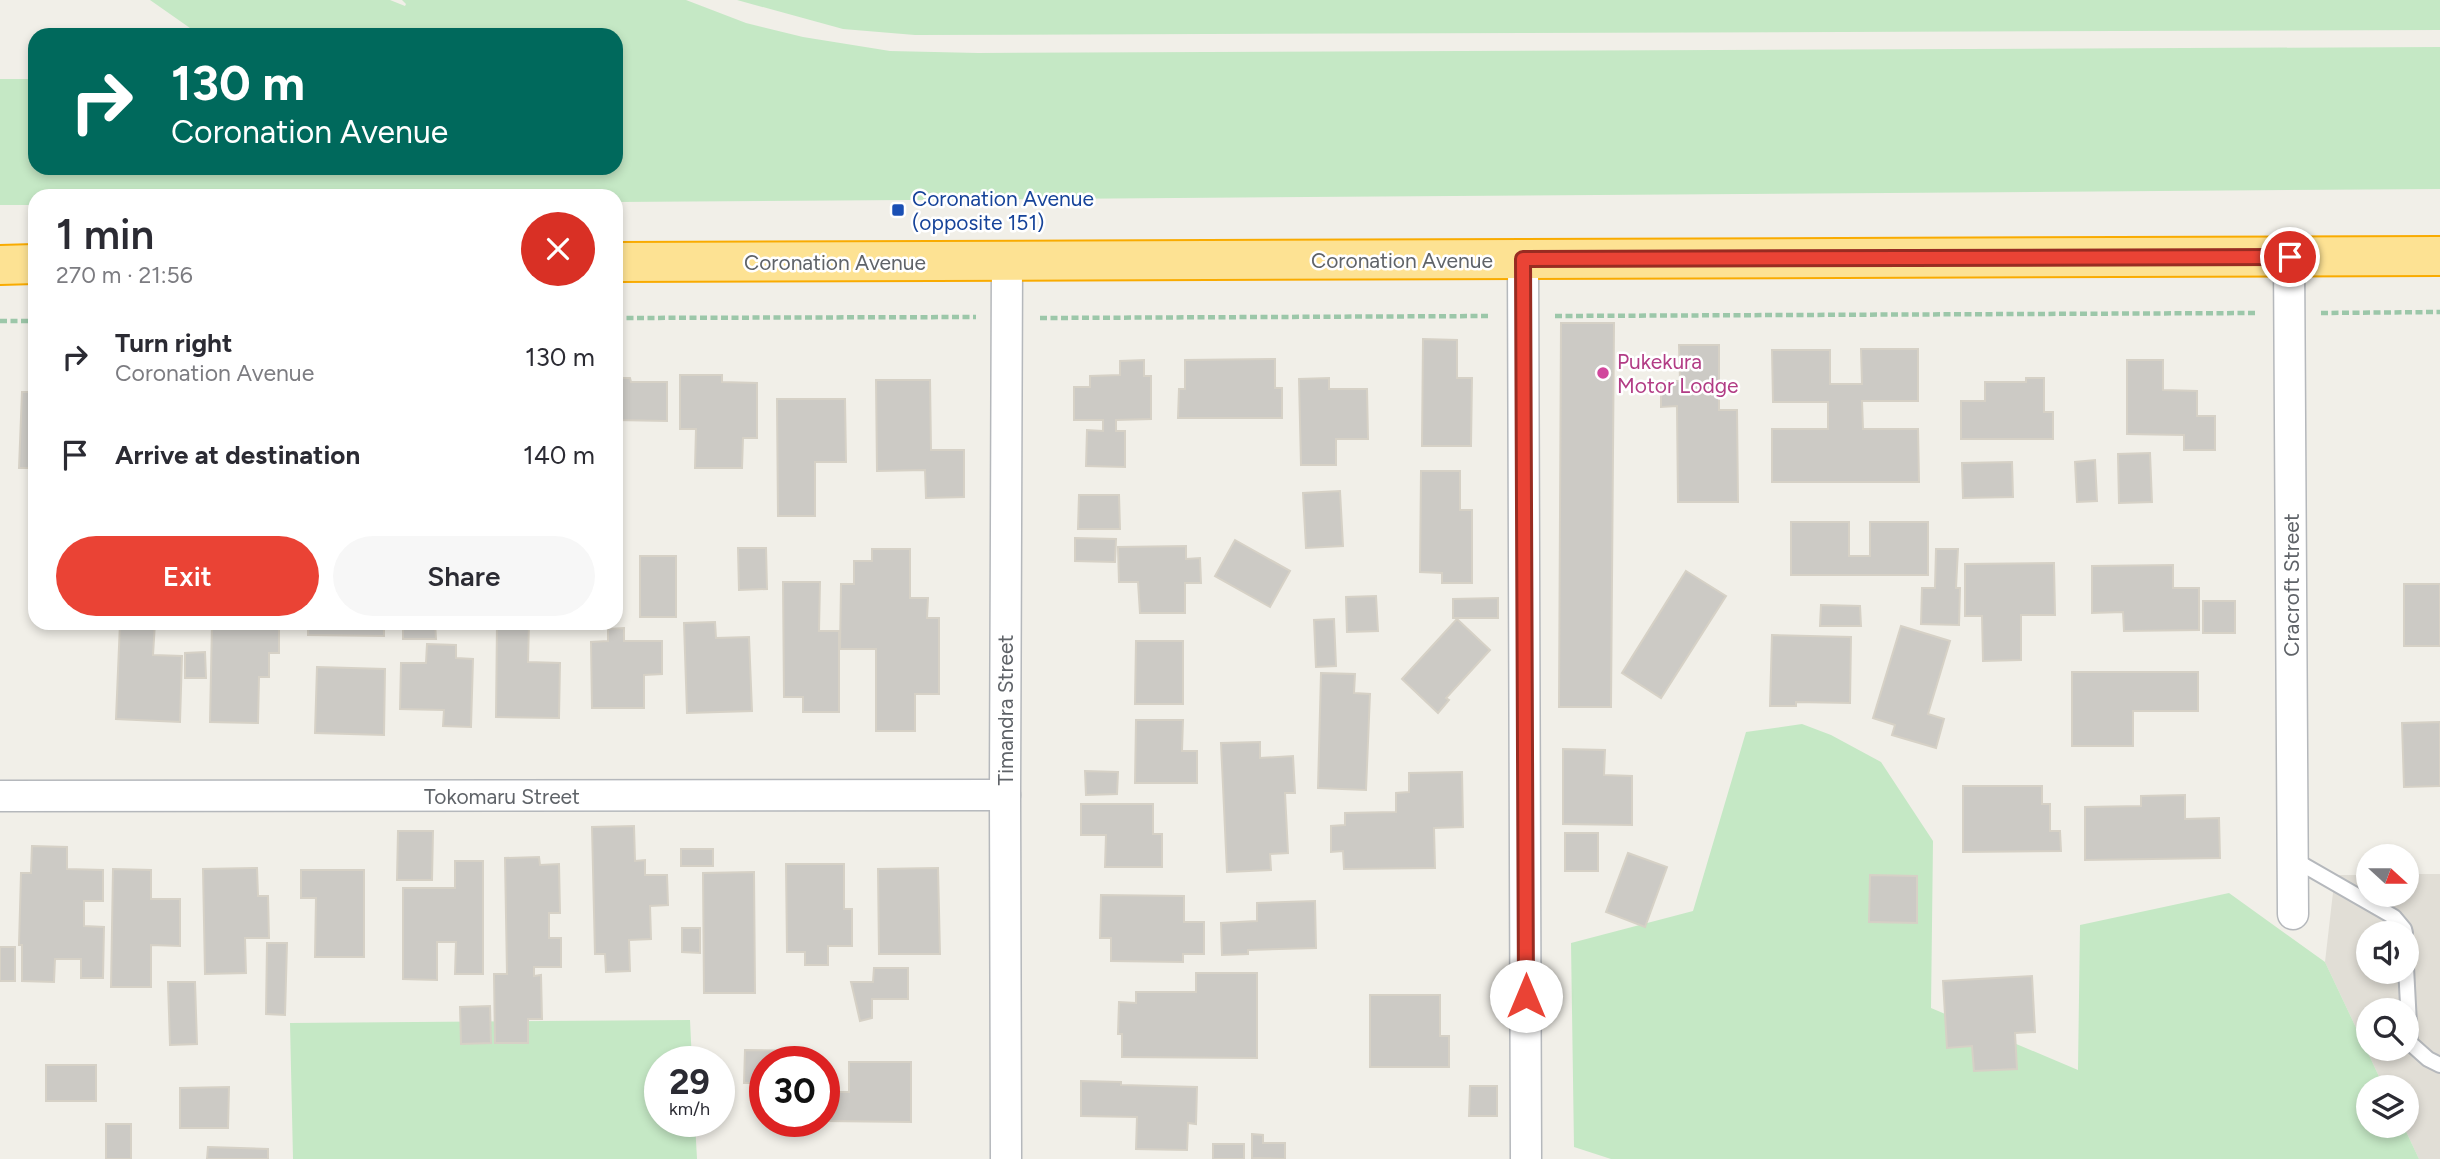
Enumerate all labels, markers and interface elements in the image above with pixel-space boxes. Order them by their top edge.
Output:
text: 130 m [171,53,305,112]
icon: right [56,56,147,147]
text: Coronation Avenue [171,113,448,151]
place label: Coronation Avenue (opposite 151) [912,186,1094,235]
marker: Coronation Avenue (opposite 151) [890,202,906,218]
text: 1 min [56,209,154,260]
button: close [521,212,595,286]
pin [2260,227,2320,287]
icon: arrive [2271,238,2309,276]
street label: Coronation Avenue [1311,248,1493,273]
street label: Coronation Avenue [744,250,926,275]
text: 270 m · 21:56 [56,261,193,289]
text: Turn right [115,327,232,359]
icon: right [56,338,94,376]
text: 130 m [525,341,595,373]
place label: Pukekura Motor Lodge [1617,349,1739,398]
text: Coronation Avenue [115,359,314,387]
marker: Pukekura Motor Lodge [1595,365,1611,381]
icon: arrive [56,436,94,474]
text: Arrive at destination [115,439,360,471]
text: 140 m [523,439,595,471]
street label: Cracroft Street [2279,513,2304,657]
button: Exit [56,536,319,616]
button: Share [333,536,595,616]
street label: Timandra Street [993,635,1018,785]
street label: Tokomaru Street [424,784,580,809]
north arrow [2356,844,2418,906]
map controls [2356,844,2419,1138]
button: sound [2356,921,2419,984]
position arrow [1489,959,1563,1033]
button: search [2356,998,2419,1061]
speed limit sign: 30 [749,1046,840,1137]
text: 29 [669,1061,710,1103]
button: layers [2356,1075,2419,1138]
text: km/h [669,1098,710,1120]

